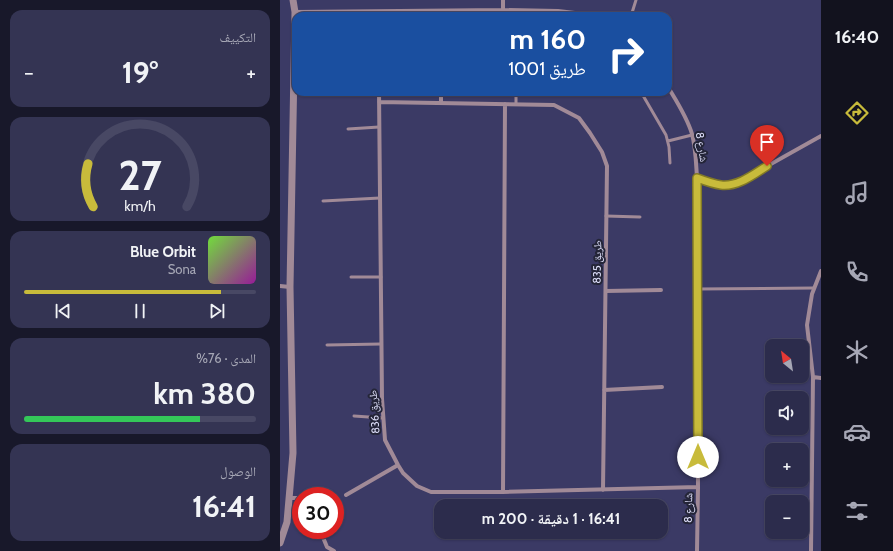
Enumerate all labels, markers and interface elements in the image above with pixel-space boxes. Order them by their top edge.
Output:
text: 160 m [510,22,586,56]
text: 16:40 [835,26,879,48]
icon: right [600,28,652,80]
text: التكييف [220,29,256,45]
text: 19° [122,54,158,91]
text: طريق 1001 [508,58,586,80]
text: − [24,59,34,86]
text: + [246,59,256,86]
icon: directions [843,99,871,127]
pin [750,125,784,166]
street label: شارع 8 [693,131,711,163]
icon: arrive [756,131,778,153]
text: 27 [118,150,162,200]
icon: music [843,179,871,207]
text: km/h [124,196,156,214]
street label: طريق 835 [590,240,604,284]
text: Blue Orbit [130,243,196,261]
icon: phone [843,258,871,286]
text: Sona [168,261,196,277]
icon: previous [52,300,74,322]
icon: pause [129,300,151,322]
icon: next [206,300,228,322]
icon: climate [843,338,871,366]
north arrow [765,339,809,383]
map controls [765,339,809,539]
text: المدى · 76% [196,350,256,366]
text: 380 km [153,375,256,412]
street label: طريق 836 [365,390,383,434]
button: sound [765,391,809,435]
icon: car [843,418,871,446]
position arrow [677,436,719,478]
button: + [765,443,809,487]
text: الوصول [220,463,256,479]
speed limit sign: 30 [292,487,344,539]
text: 16:41 [192,488,256,525]
street label: شارع 8 [681,493,695,523]
button: − [765,495,809,539]
icon: filters [843,497,871,525]
text: 16:41 · 1 دقيقة · 200 m [482,510,620,528]

